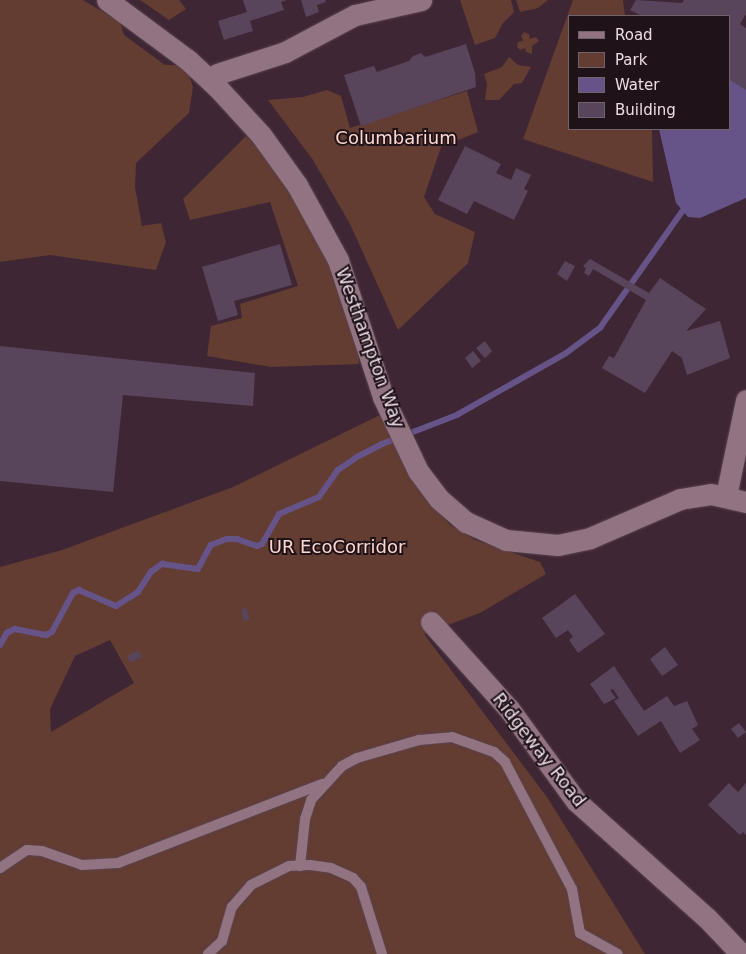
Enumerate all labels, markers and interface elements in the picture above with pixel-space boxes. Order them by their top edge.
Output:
legend [568,15,731,130]
text: Road [615,26,653,44]
text: Park [615,51,647,69]
text: Water [615,76,659,94]
text: Building [615,101,676,119]
park label: Columbarium [335,127,457,149]
street label: Westhampton Way [331,265,409,431]
park label: UR EcoCorridor [269,536,405,558]
street label: Ridgeway Road [488,689,590,811]

